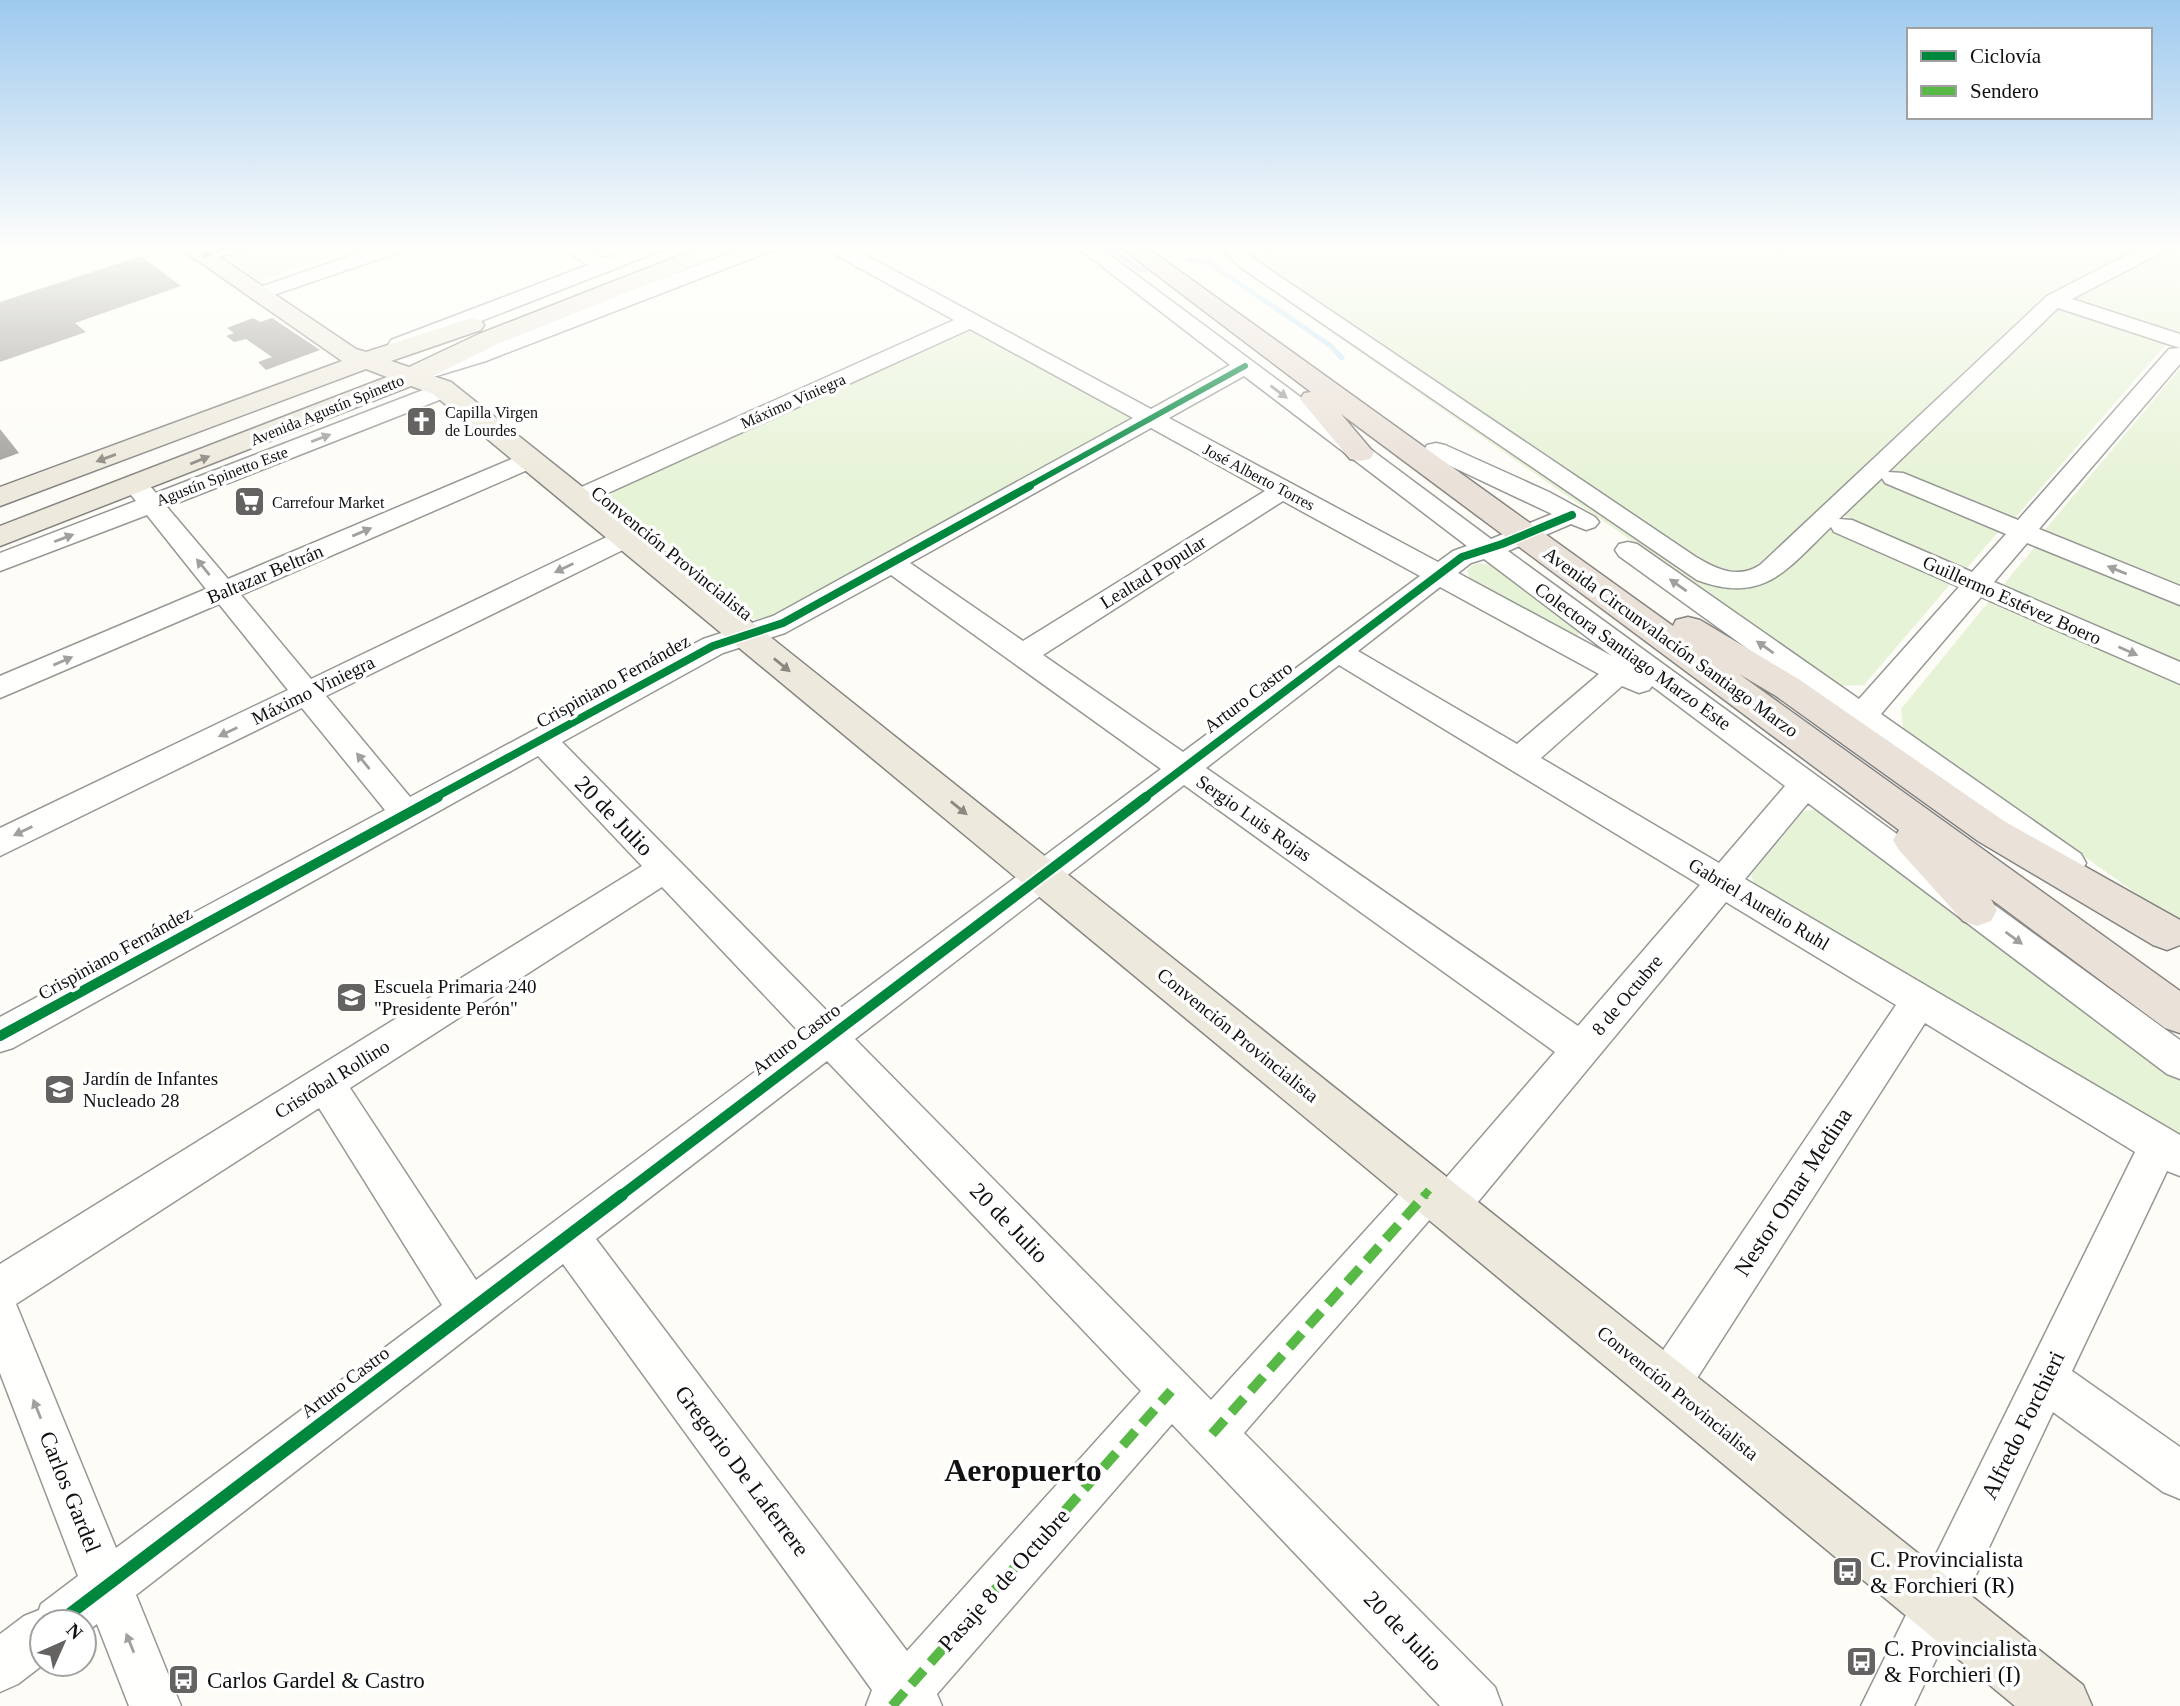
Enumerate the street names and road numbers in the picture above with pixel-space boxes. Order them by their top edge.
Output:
street label: Máximo Viniegra [738,370,848,433]
street label: Avenida Agustín Spinetto [248,371,407,450]
street label: José Alberto Torres [1200,440,1318,514]
street label: Agustín Spinetto Este [154,443,291,510]
street label: Convención Provincialista [587,482,757,625]
street label: Lealtad Popular [1096,531,1210,613]
street label: Baltazar Beltrán [204,540,327,608]
street label: Avenida Circunvalación Santiago Marzo [1540,543,1802,741]
street label: Guillermo Estévez Boero [1920,551,2104,649]
street label: Colectora Santiago Marzo Este [1531,578,1735,734]
street label: Crispiniano Fernández [532,630,694,732]
street label: Máximo Viniegra [248,651,378,729]
street label: Arturo Castro [1200,657,1296,737]
street label: Sergio Luis Rojas [1192,770,1316,866]
street label: 20 de Julio [570,771,658,861]
street label: Gabriel Aurelio Ruhl [1685,854,1833,954]
street label: Crispiniano Fernández [34,902,196,1004]
street label: 8 de Octubre [1587,951,1667,1039]
street label: Convención Provincialista [1153,964,1323,1107]
street label: Arturo Castro [748,999,844,1079]
street label: Cristóbal Rollino [271,1035,393,1123]
street label: Nestor Omar Medina [1729,1103,1857,1281]
street label: 20 de Julio [965,1178,1053,1268]
street label: Convención Provincialista [1593,1322,1763,1465]
street label: Arturo Castro [297,1342,393,1422]
street label: Alfredo Forchieri [1976,1347,2070,1503]
street label: Gregorio De Laferrere [670,1381,814,1561]
street label: Carlos Gardel [34,1428,106,1556]
street label: Pasaje 8 de Octubre [933,1504,1075,1656]
street label: 20 de Julio [1359,1586,1447,1676]

